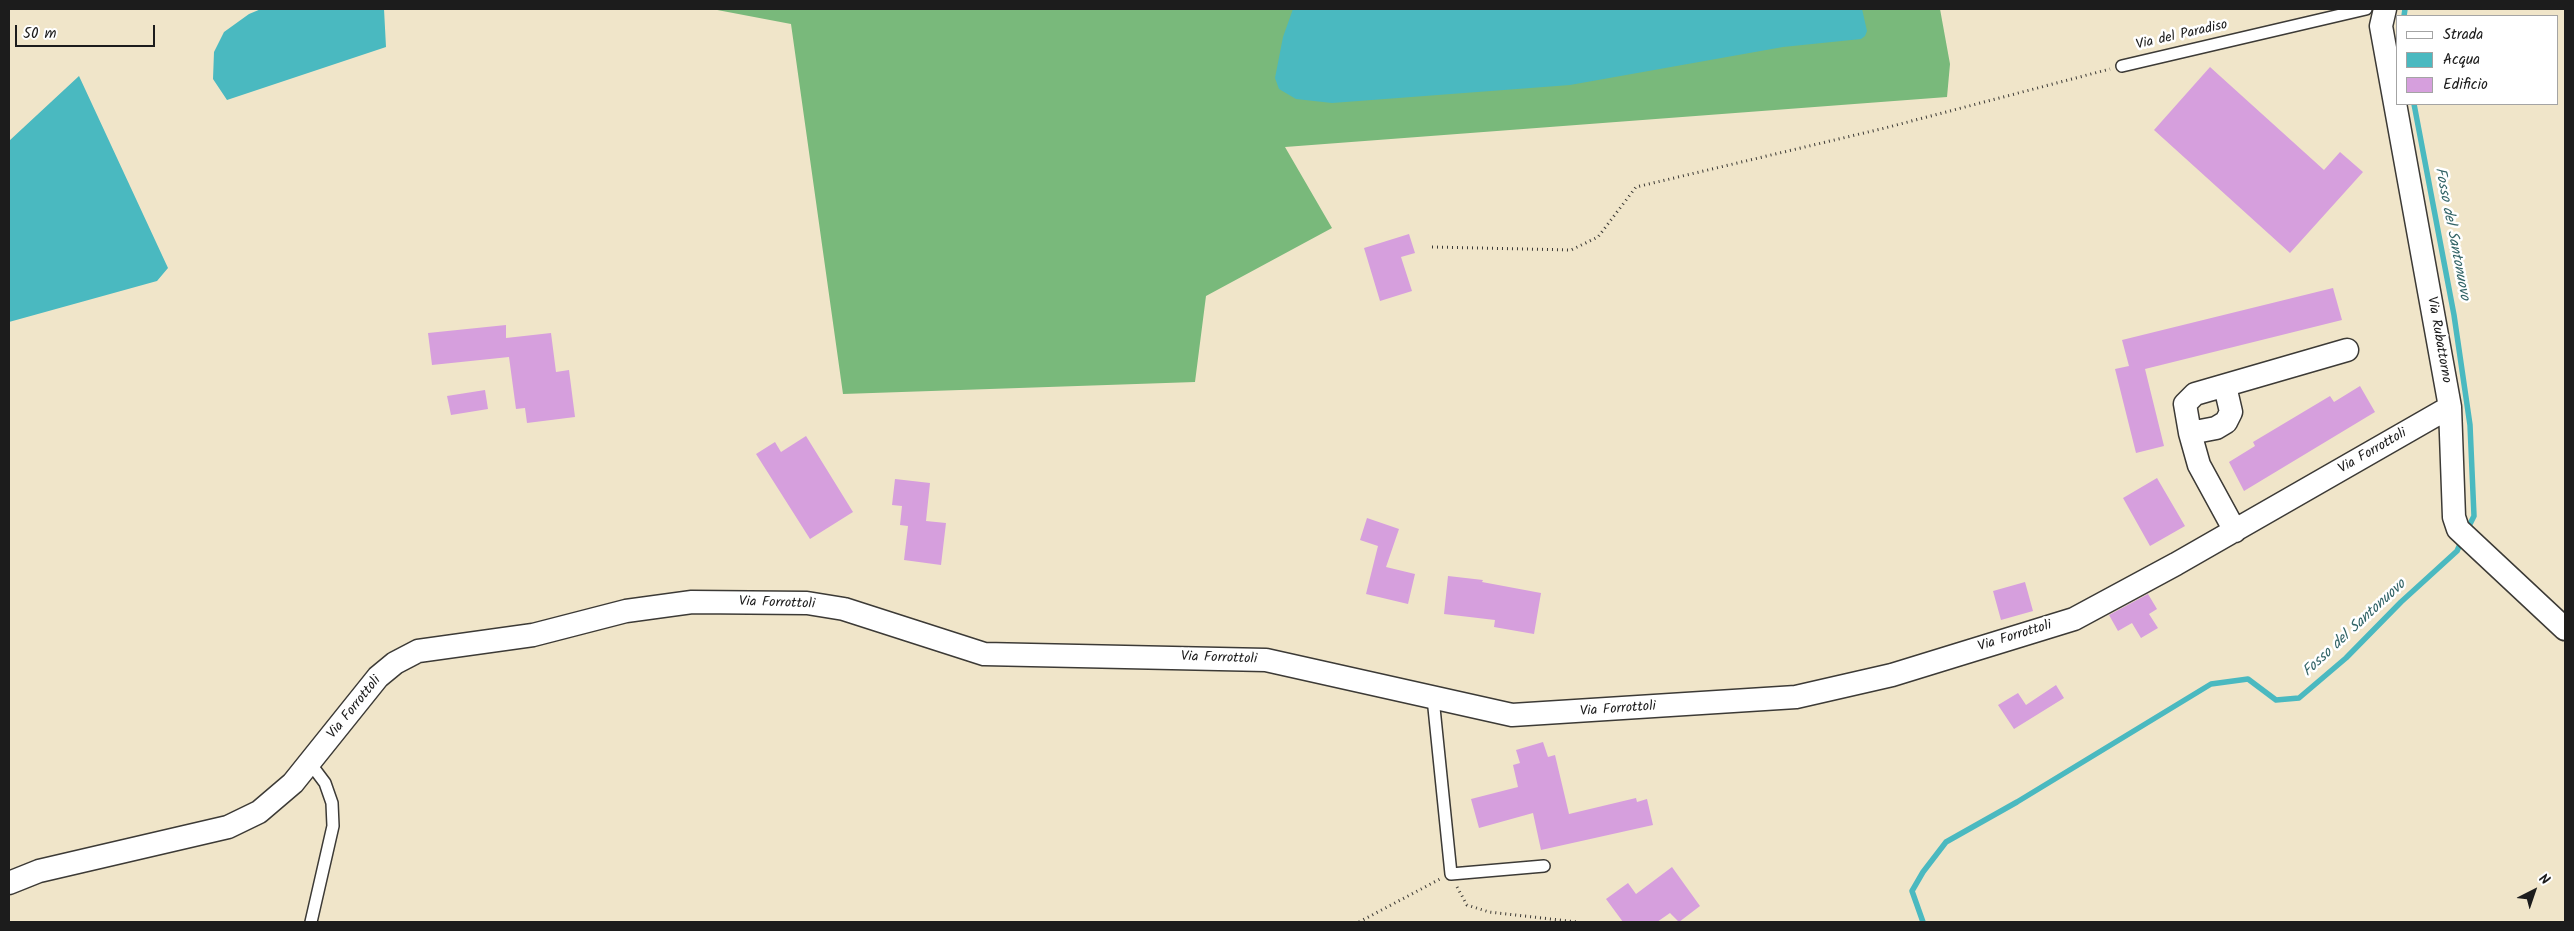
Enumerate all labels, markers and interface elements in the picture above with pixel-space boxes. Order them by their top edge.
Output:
scale bar [18,15,158,47]
legend [2396,15,2559,105]
street label: Via del Paradiso [2135,17,2229,55]
text: 50 m [23,22,57,46]
text: Strada [2443,23,2483,47]
text: Acqua [2443,48,2480,72]
text: Edificio [2443,73,2488,97]
water label: Fosso del Santonuovo [2429,166,2473,302]
street label: Via Rubattorno [2422,296,2454,384]
street label: Via Forrottoli [2336,426,2410,478]
water label: Fosso del Santonuovo [2300,576,2410,682]
street label: Via Forrottoli [739,594,815,614]
street label: Via Forrottoli [1976,618,2054,656]
street label: Via Forrottoli [1181,649,1257,669]
street label: Via Forrottoli [325,673,385,743]
street label: Via Forrottoli [1579,699,1657,721]
north arrow [2509,866,2559,916]
text: N [2533,868,2554,891]

